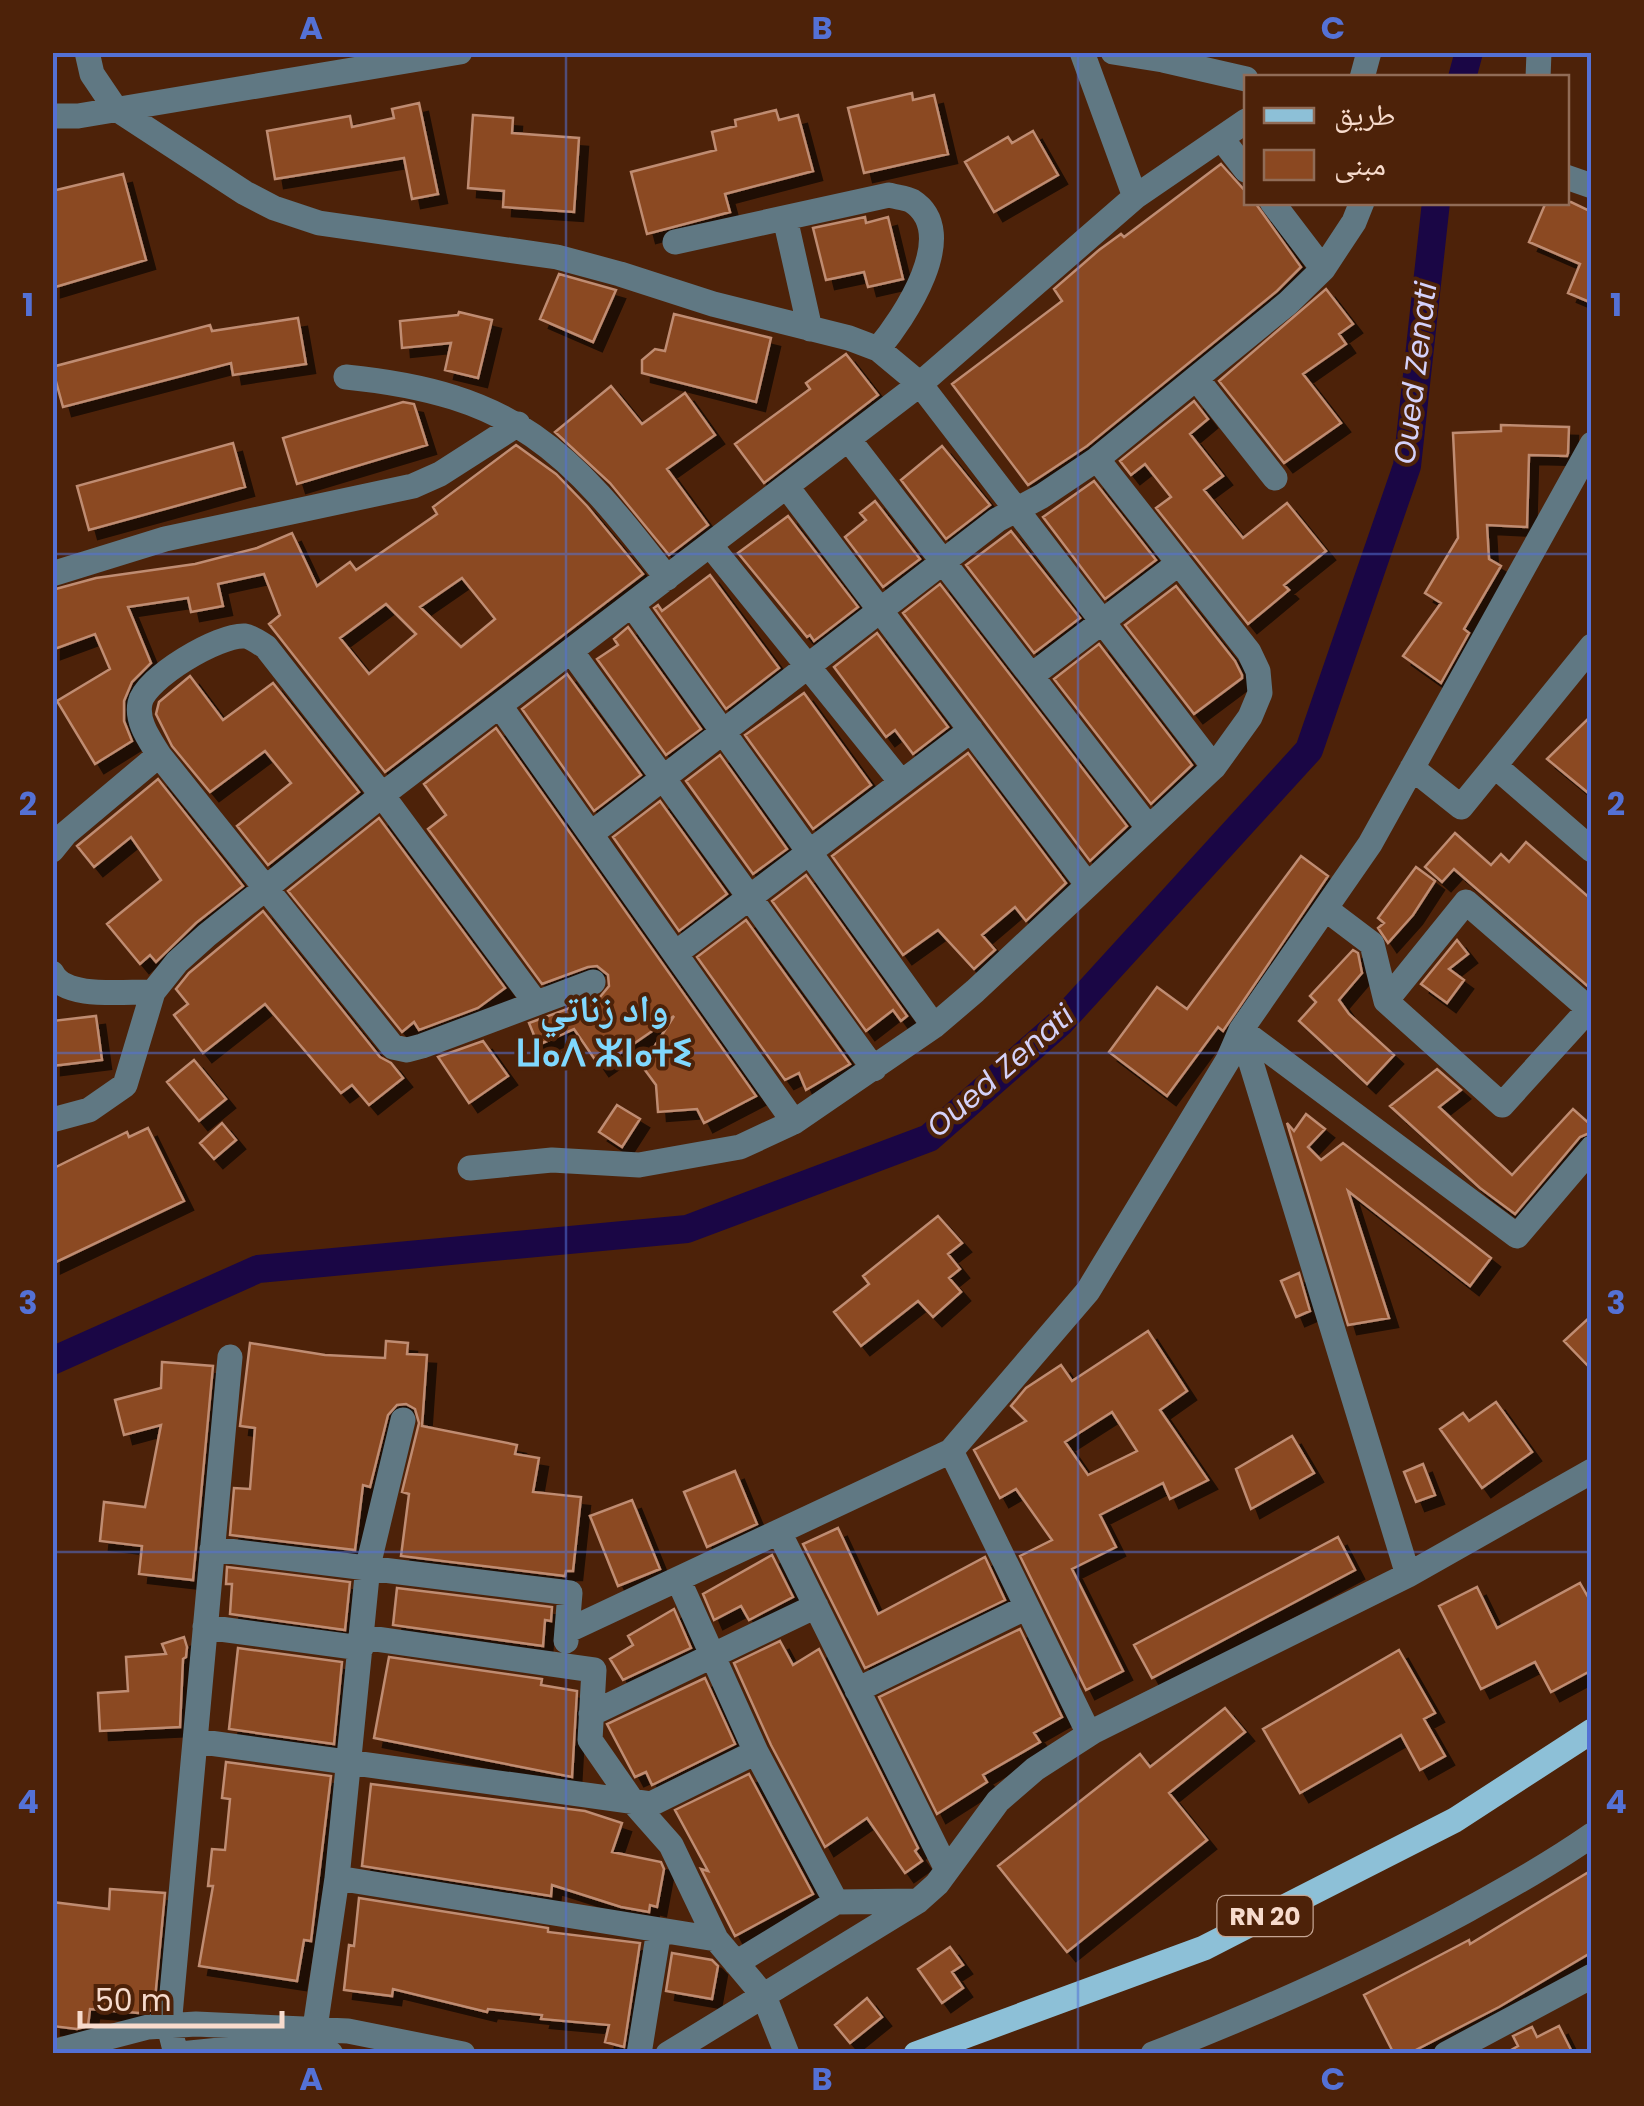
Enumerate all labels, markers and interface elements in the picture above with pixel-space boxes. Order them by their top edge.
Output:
text: A [299,5,323,50]
text: B [811,5,833,50]
text: C [1321,5,1345,50]
legend [1244,75,1569,205]
text: طريق [1334,93,1395,136]
text: مبنى [1334,143,1386,186]
water label: Oued Zenati [1382,279,1448,467]
text: 1 [22,282,34,327]
text: 1 [1610,282,1622,327]
text: 2 [19,781,37,826]
text: 2 [1607,781,1625,826]
district label: واد زناتي ⵡⴰⴷ ⵣⵏⴰⵜⵉ [515,982,693,1079]
water label: Oued Zenati [917,994,1084,1147]
text: 3 [18,1280,38,1325]
text: 3 [1606,1280,1626,1325]
text: 4 [17,1779,39,1824]
text: 4 [1605,1779,1627,1824]
road number: RN 20 [1218,1896,1312,1936]
scale bar [80,1966,282,2028]
text: 50 m [95,1979,172,2022]
text: A [299,2056,323,2101]
text: B [811,2056,833,2101]
text: C [1321,2056,1345,2101]

